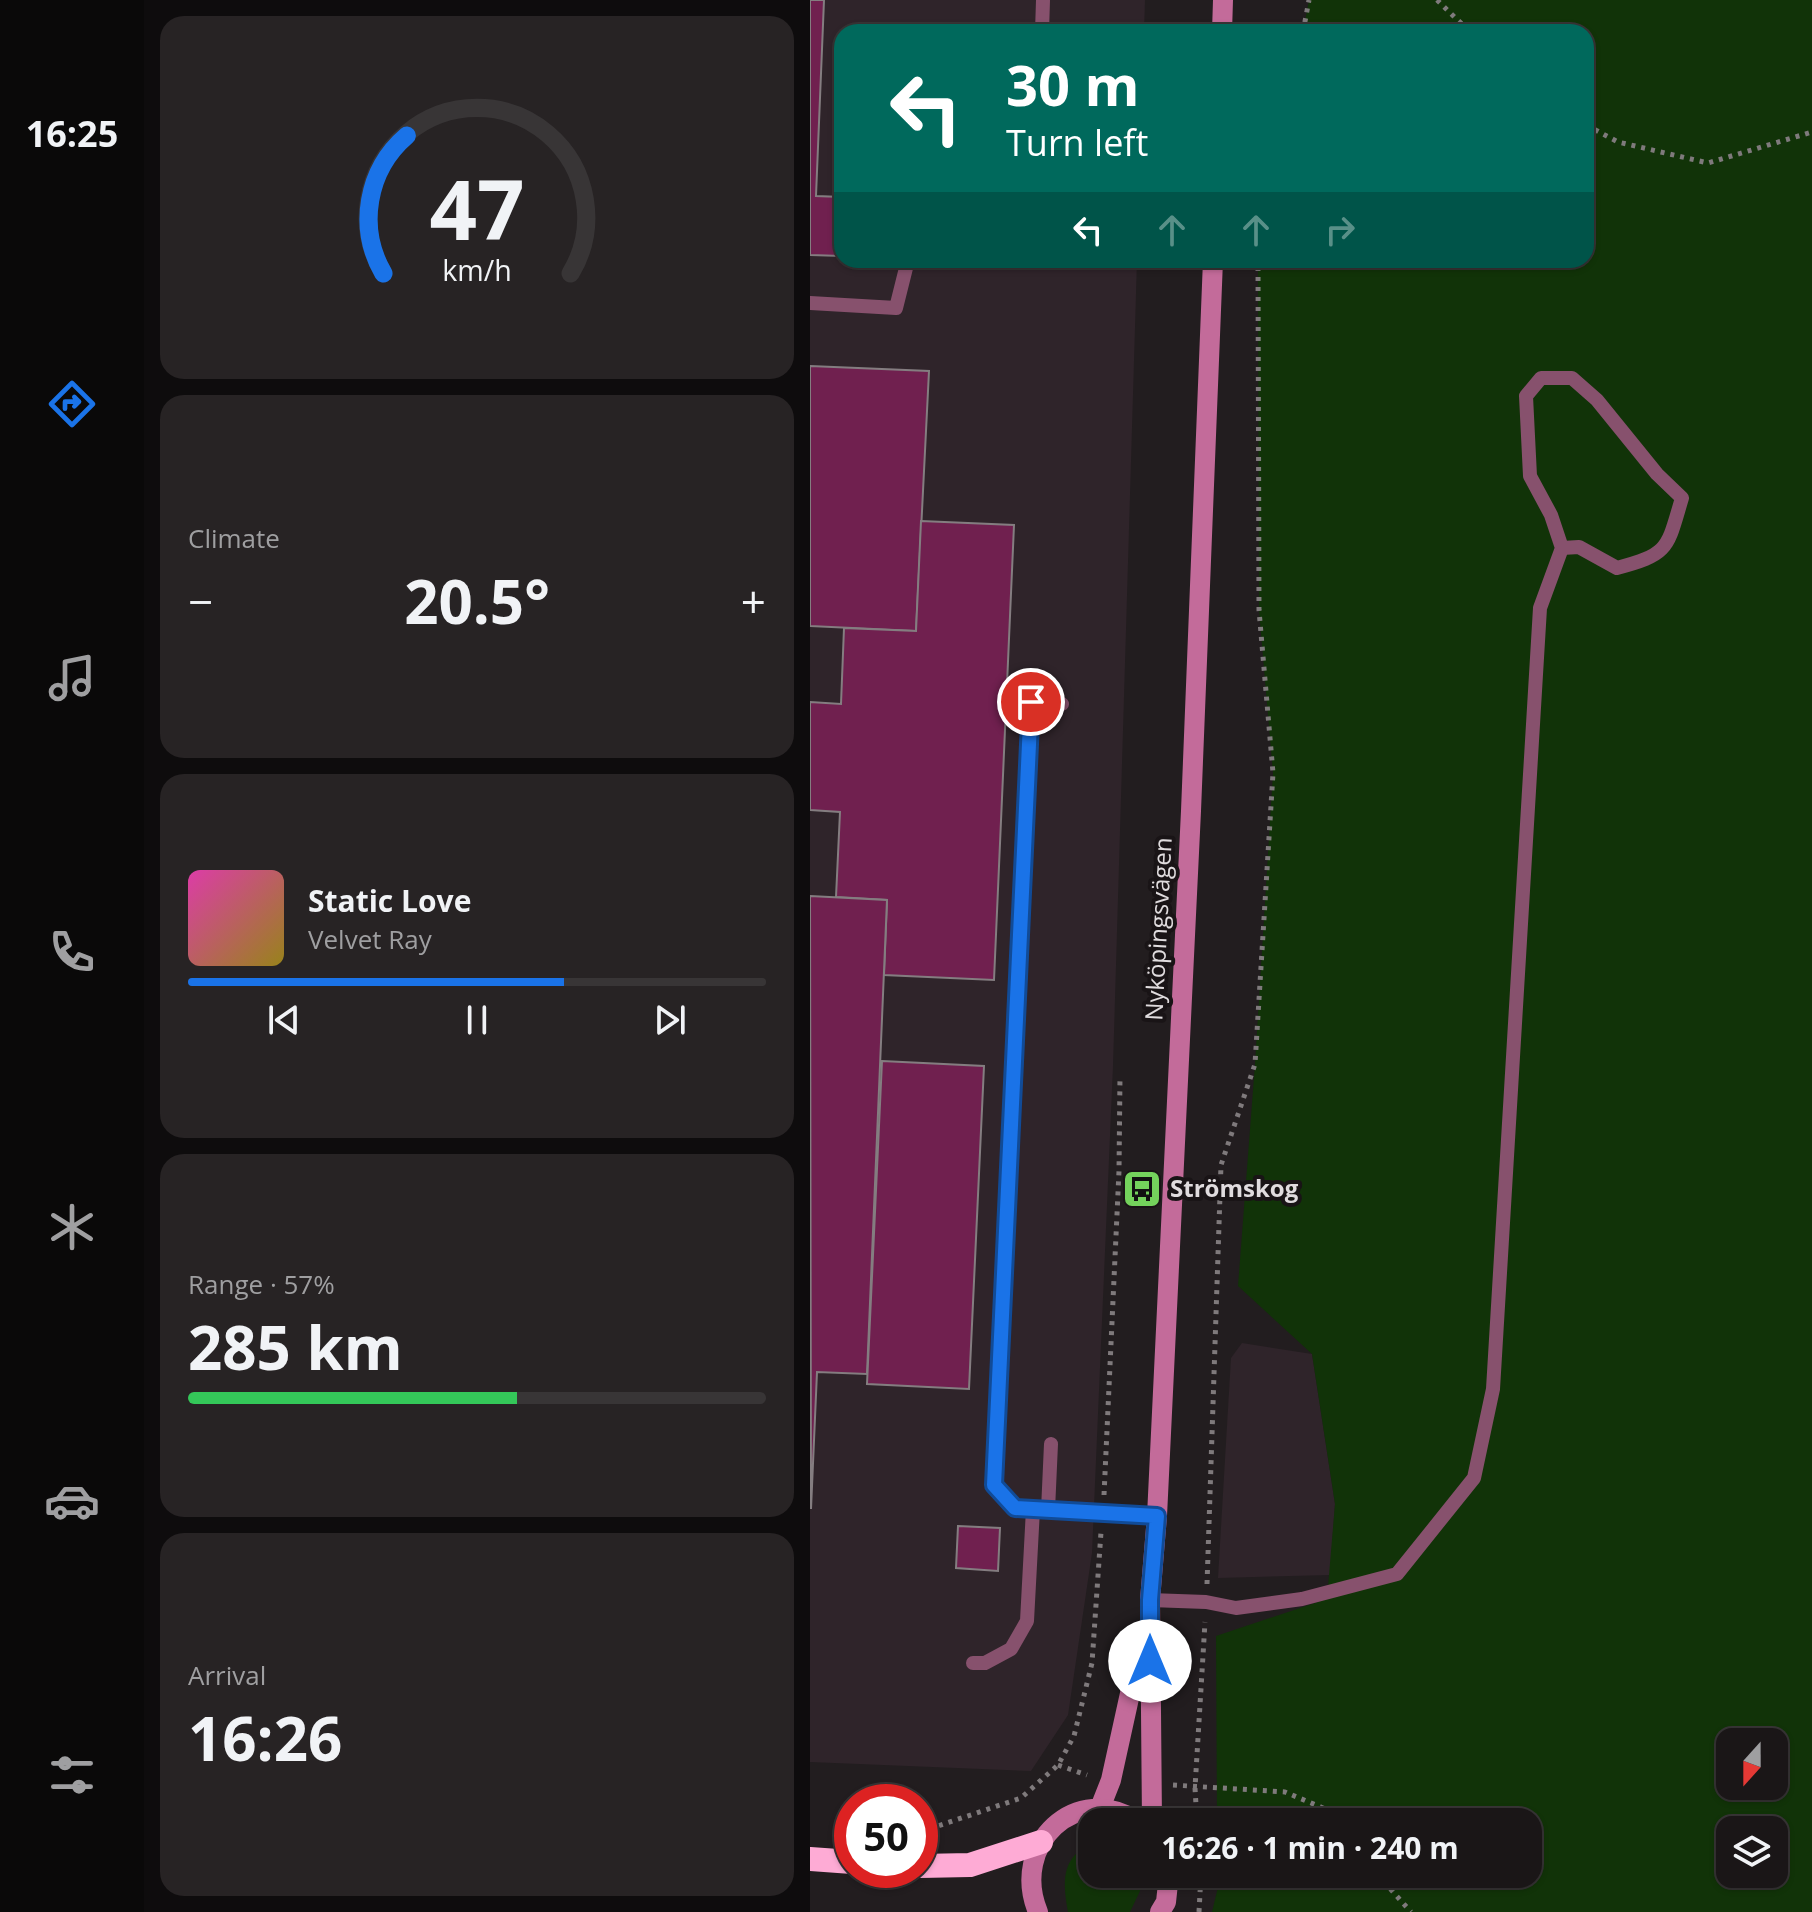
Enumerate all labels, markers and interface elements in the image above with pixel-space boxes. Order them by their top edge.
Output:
text: 30 m [1006,46,1140,122]
icon: left [874,56,978,160]
text: 16:25 [26,109,118,158]
text: Turn left [1006,118,1148,167]
text: 47 [429,150,525,263]
icon: left [1066,208,1110,252]
icon: ahead [1150,208,1194,252]
icon: ahead [1234,208,1278,252]
icon: right [1318,208,1362,252]
text: km/h [442,250,512,289]
icon: directions [44,376,100,432]
text: Climate [188,520,280,556]
text: 20.5° [404,560,550,642]
text: − [188,571,213,631]
text: + [741,571,766,631]
icon: music [44,650,100,706]
pin [997,668,1065,736]
icon: arrive [1009,680,1053,724]
street label: Nyköpingsvägen [1136,836,1179,1021]
text: Static Love [308,880,471,921]
text: Velvet Ray [308,921,432,957]
icon: phone [44,924,100,980]
icon: previous [262,998,306,1042]
icon: pause [455,998,499,1042]
icon: next [648,998,692,1042]
bus stop icon: Strömskog [1121,1168,1163,1210]
place label: Strömskog [1170,1171,1299,1204]
icon: climate [44,1199,100,1255]
text: Range · 57% [188,1266,335,1302]
text: 285 km [188,1306,403,1388]
icon: car [44,1473,100,1529]
position arrow [1108,1619,1192,1703]
text: Arrival [188,1657,266,1693]
text: 16:26 [188,1697,342,1779]
north arrow [1716,1728,1788,1800]
map controls [1716,1728,1788,1888]
icon: filters [44,1747,100,1803]
speed limit sign: 50 [834,1784,938,1888]
button: layers [1716,1816,1788,1888]
text: 16:26 · 1 min · 240 m [1161,1827,1459,1868]

